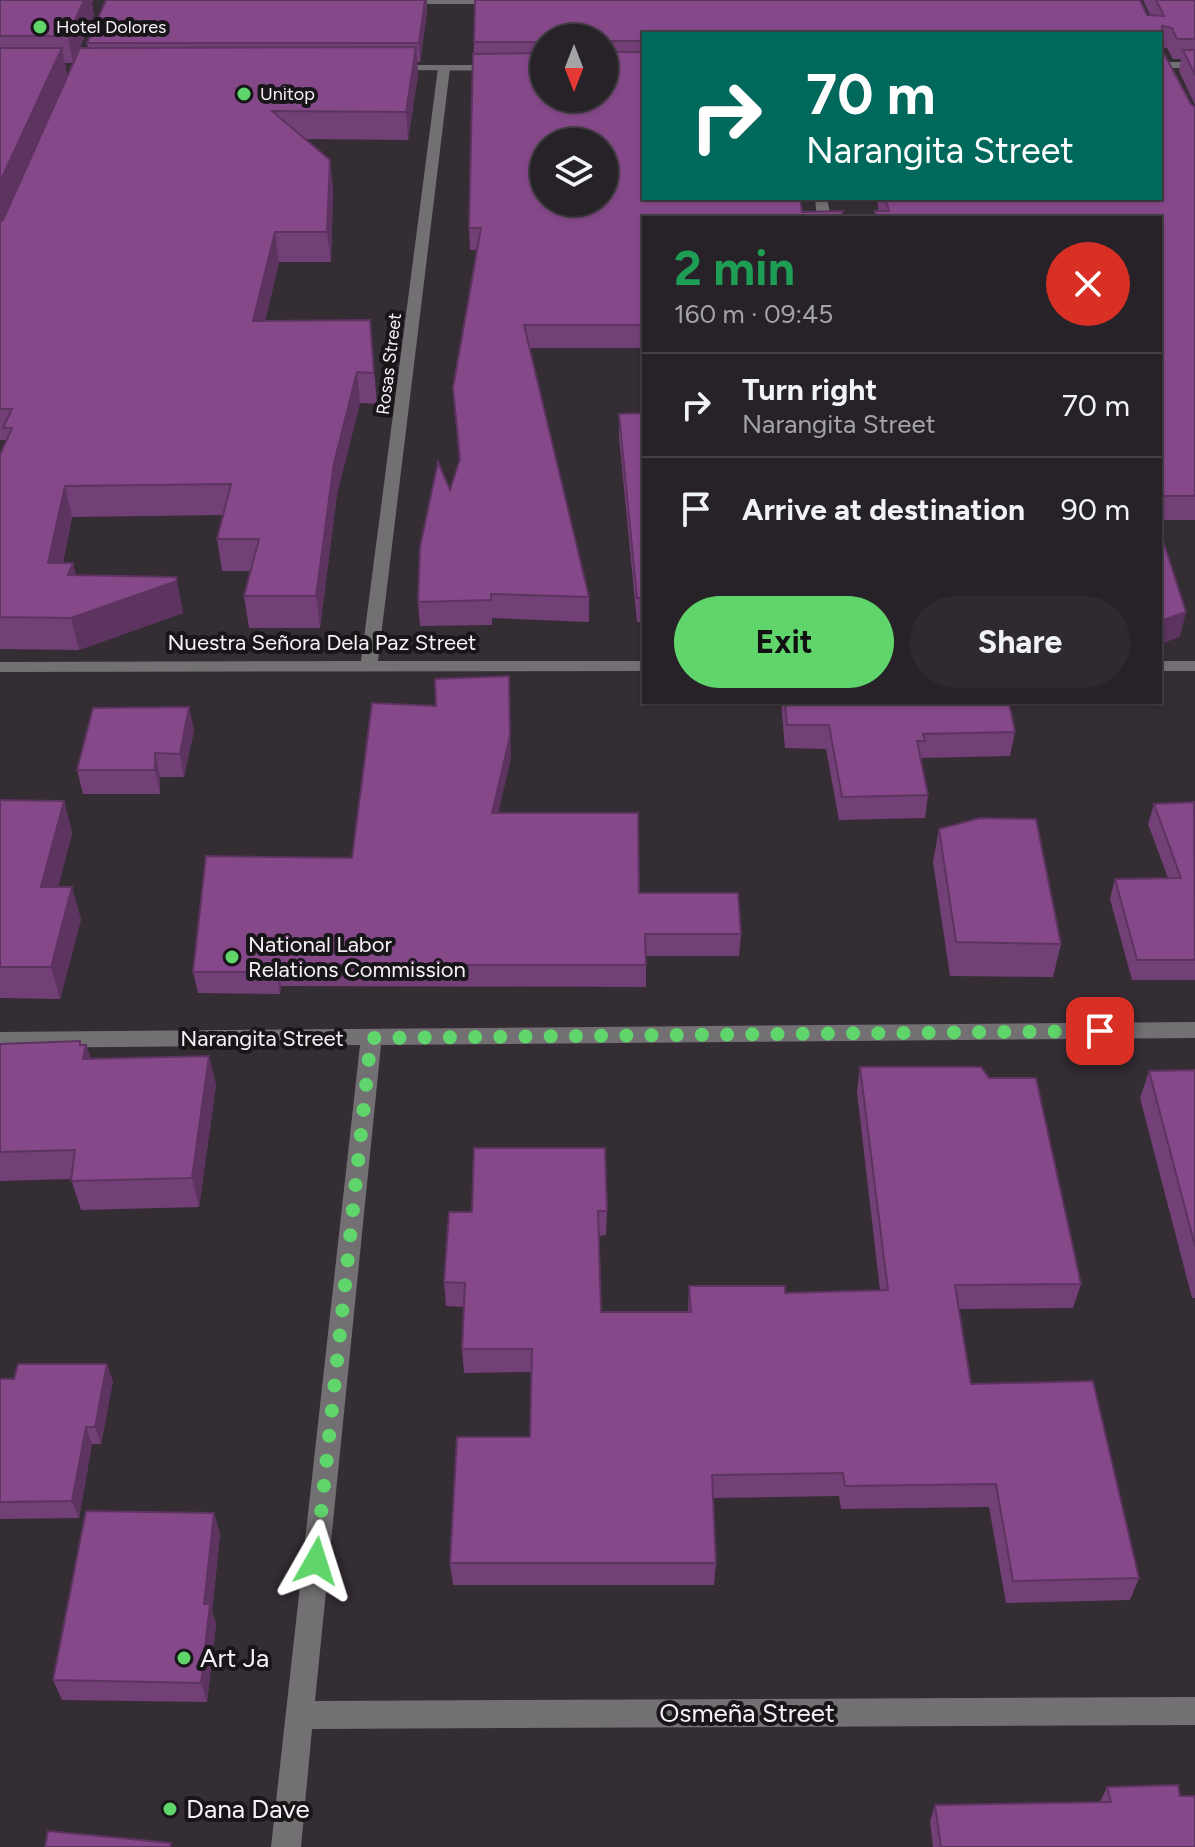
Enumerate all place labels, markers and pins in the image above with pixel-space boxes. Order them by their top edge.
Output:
place label: Hotel Dolores [56,16,166,38]
marker: Hotel Dolores [31,18,49,36]
place label: Unitop [260,83,315,105]
marker: Unitop [235,85,253,103]
place label: National Labor Relations Commission [248,931,466,983]
marker: National Labor Relations Commission [223,948,241,966]
pin [1066,997,1134,1065]
place label: Art Ja [200,1642,269,1674]
marker: Art Ja [175,1649,193,1667]
place label: Dana Dave [186,1793,310,1825]
marker: Dana Dave [161,1800,179,1818]

